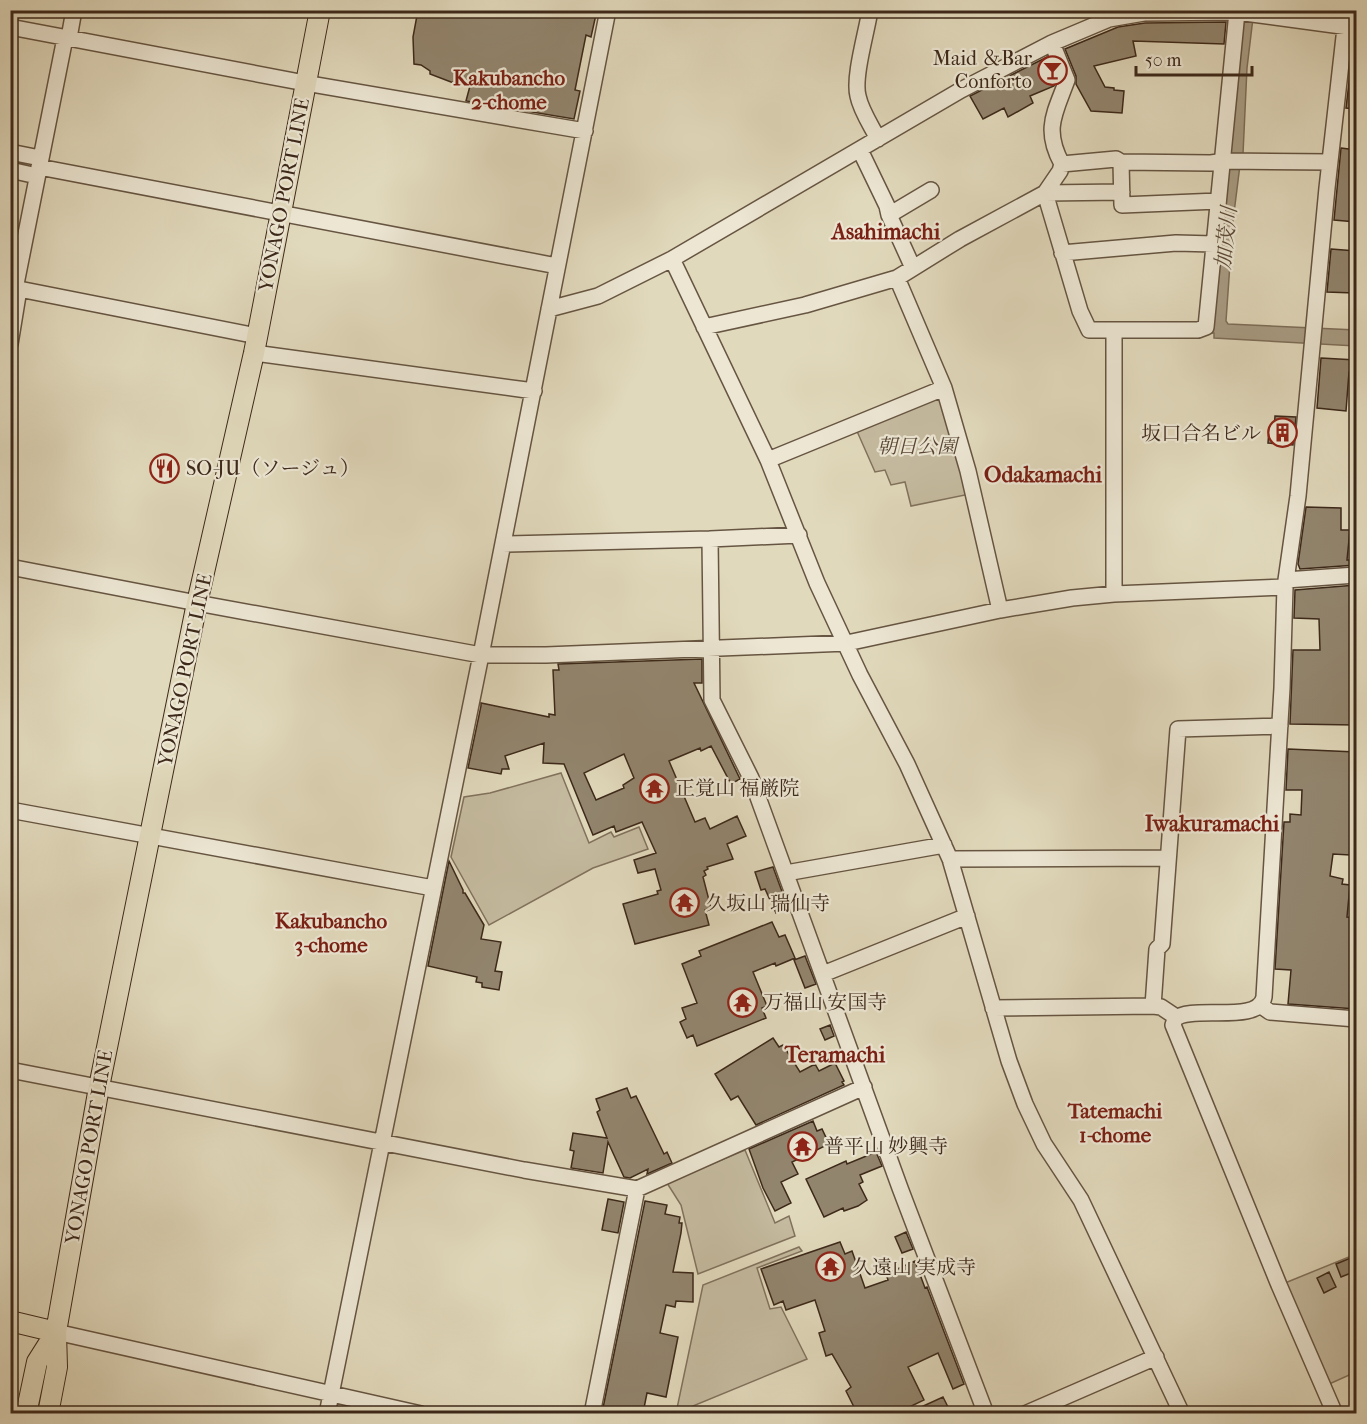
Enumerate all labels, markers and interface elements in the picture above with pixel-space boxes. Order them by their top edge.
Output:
scale bar [1136,39,1252,77]
place label: Maid ＆Bar Conforto [933,47,1032,93]
text: 50 m [1145,50,1182,71]
bar icon: Maid ＆Bar Conforto [1037,54,1069,86]
district label: Kakubancho 2-chome [453,66,565,114]
street label: YONAGO PORT LINE [254,96,314,295]
water label: 加茂川 [1211,203,1241,271]
district label: Asahimachi [830,219,941,245]
building icon: 坂口合名ビル [1266,417,1298,449]
place label: 坂口合名ビル [1141,422,1261,445]
park label: 朝日公園 [877,435,960,458]
restaurant icon: SO-JU（ソージュ） [149,452,181,484]
place label: SO-JU（ソージュ） [186,457,360,480]
district label: Odakamachi [984,462,1102,488]
street label: YONAGO PORT LINE [153,571,217,770]
temple icon: 正覚山 福厳院 [638,772,670,804]
place label: 正覚山 福厳院 [675,777,799,800]
district label: Iwakuramachi [1145,811,1280,837]
temple icon: 久坂山 瑞仙寺 [669,887,701,919]
place label: 久坂山 瑞仙寺 [706,892,830,915]
district label: Kakubancho 3-chome [275,909,387,957]
temple icon: 万福山 安国寺 [726,986,758,1018]
place label: 万福山 安国寺 [763,991,887,1014]
district label: Teramachi [784,1042,886,1068]
street label: YONAGO PORT LINE [60,1048,117,1247]
district label: Tatemachi 1-chome [1067,1099,1163,1147]
temple icon: 普平山 妙興寺 [787,1130,819,1162]
place label: 普平山 妙興寺 [824,1135,948,1158]
temple icon: 久遠山 実成寺 [815,1251,847,1283]
place label: 久遠山 実成寺 [852,1256,976,1279]

